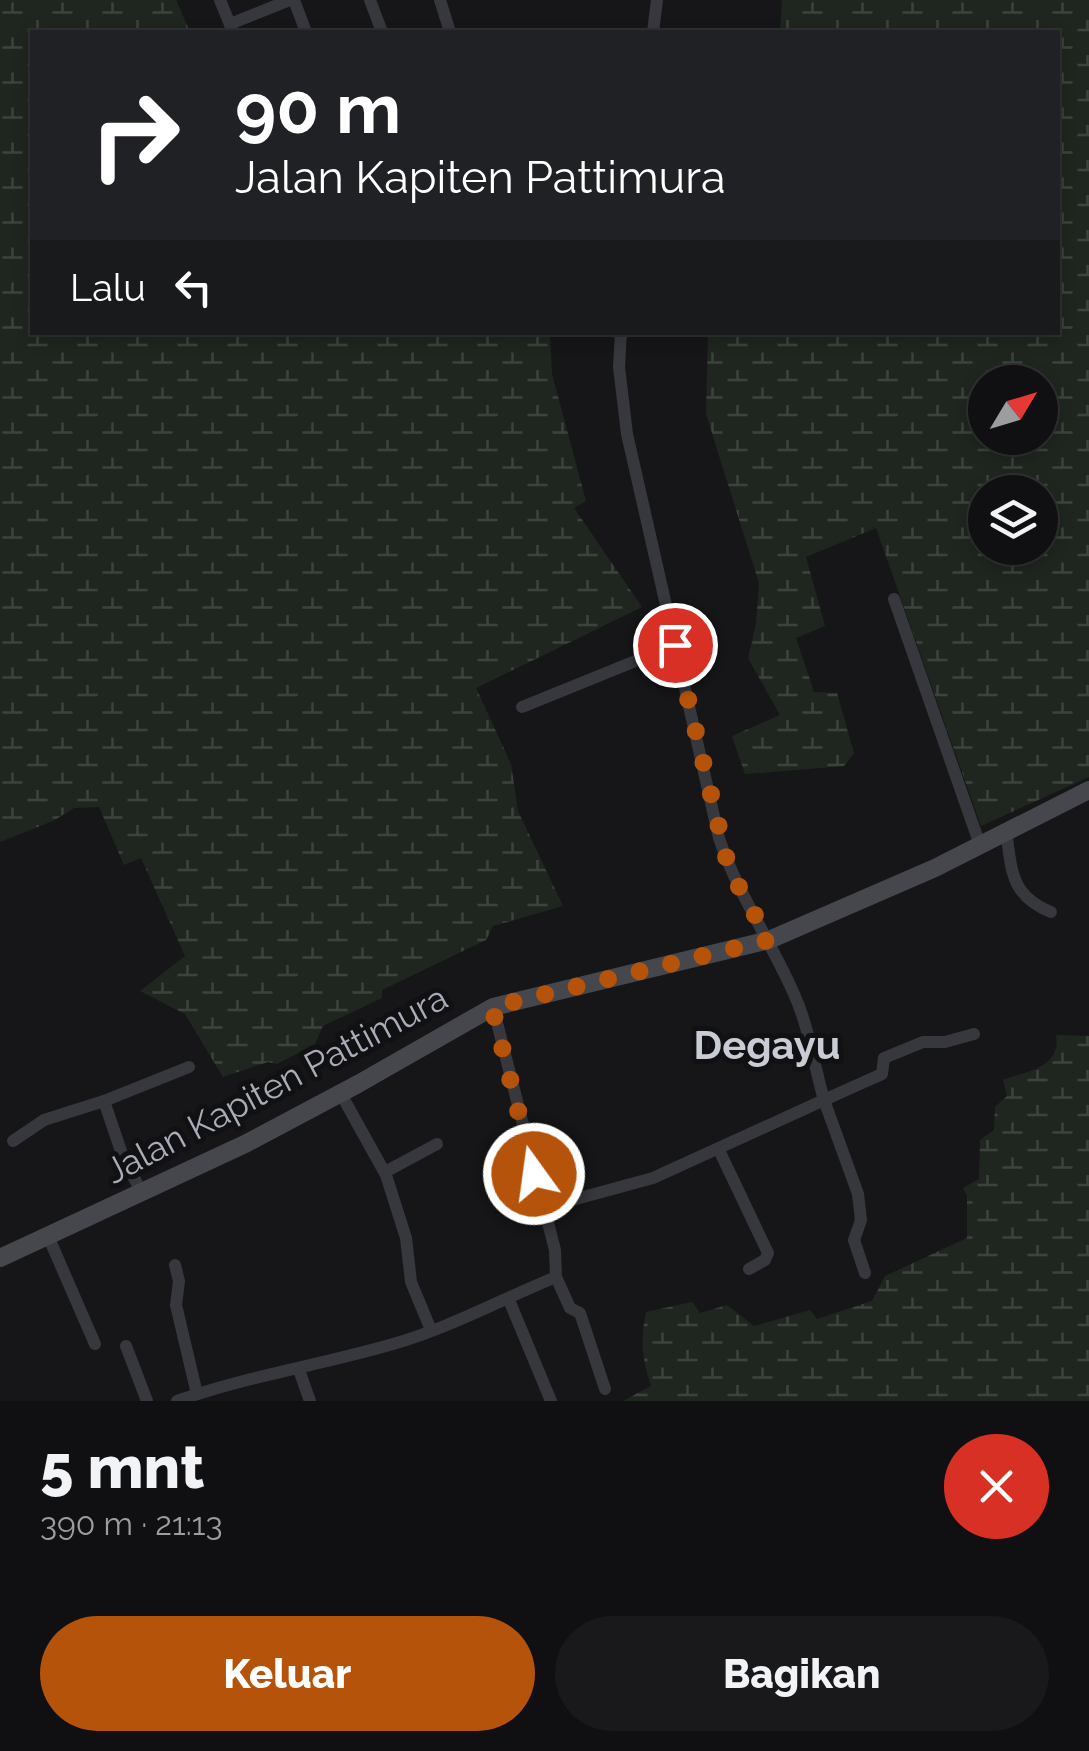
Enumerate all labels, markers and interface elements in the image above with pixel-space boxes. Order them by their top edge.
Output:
text: 90 m [235,67,401,149]
icon: right [70,70,200,200]
text: Jalan Kapiten Pattimura [235,151,725,204]
icon: left [166,260,221,315]
text: Lalu [70,265,146,310]
north arrow [968,365,1058,455]
map controls [968,365,1058,565]
button: layers [968,475,1058,565]
pin [633,603,718,688]
icon: arrive [648,618,703,673]
street label: Jalan Kapiten Pattimura [98,976,454,1192]
district label: Degayu [694,1021,840,1068]
position arrow [482,1122,586,1226]
text: 5 mnt [40,1432,204,1502]
button: close [944,1434,1049,1539]
text: 390 m · 21:13 [40,1505,223,1542]
button: Keluar [40,1616,535,1731]
button: Bagikan [555,1616,1049,1731]

